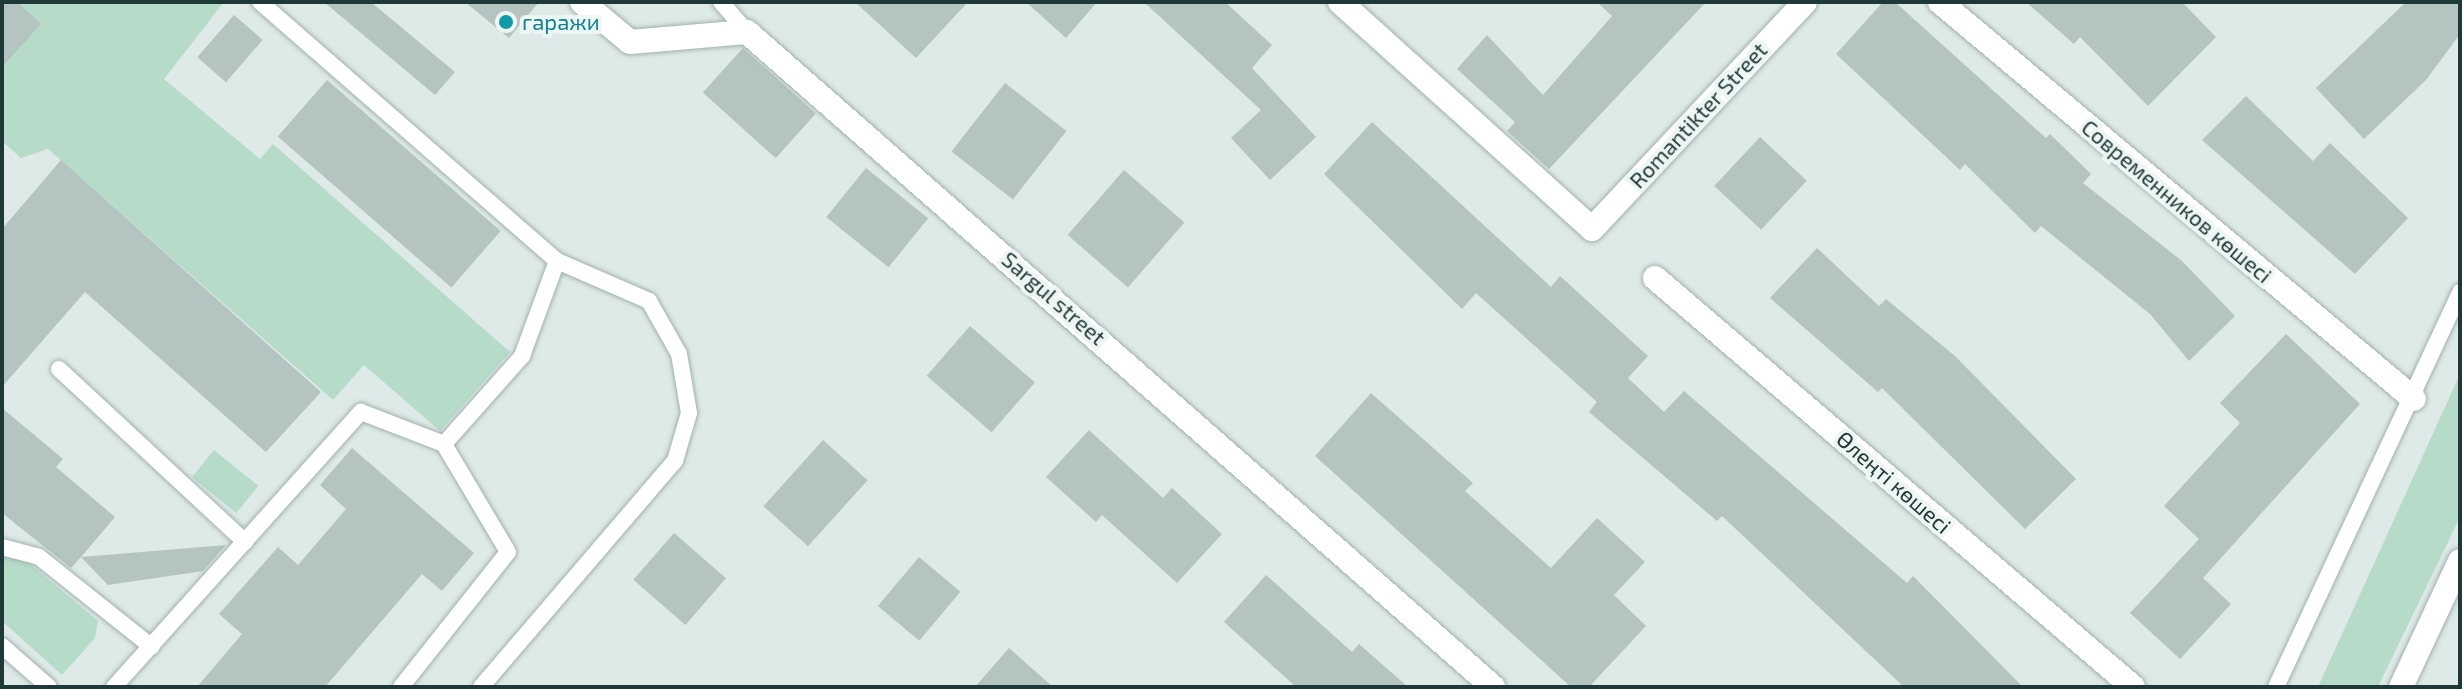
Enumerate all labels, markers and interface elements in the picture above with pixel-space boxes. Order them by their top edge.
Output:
place label: гаражи [522,9,600,35]
marker: гаражи [497,13,515,31]
street label: Romantikter Street [1623,36,1773,194]
street label: Современников көшесі [2077,114,2277,288]
street label: Sargul street [996,246,1112,350]
street label: Өлеңті көшесі [1831,425,1957,539]

